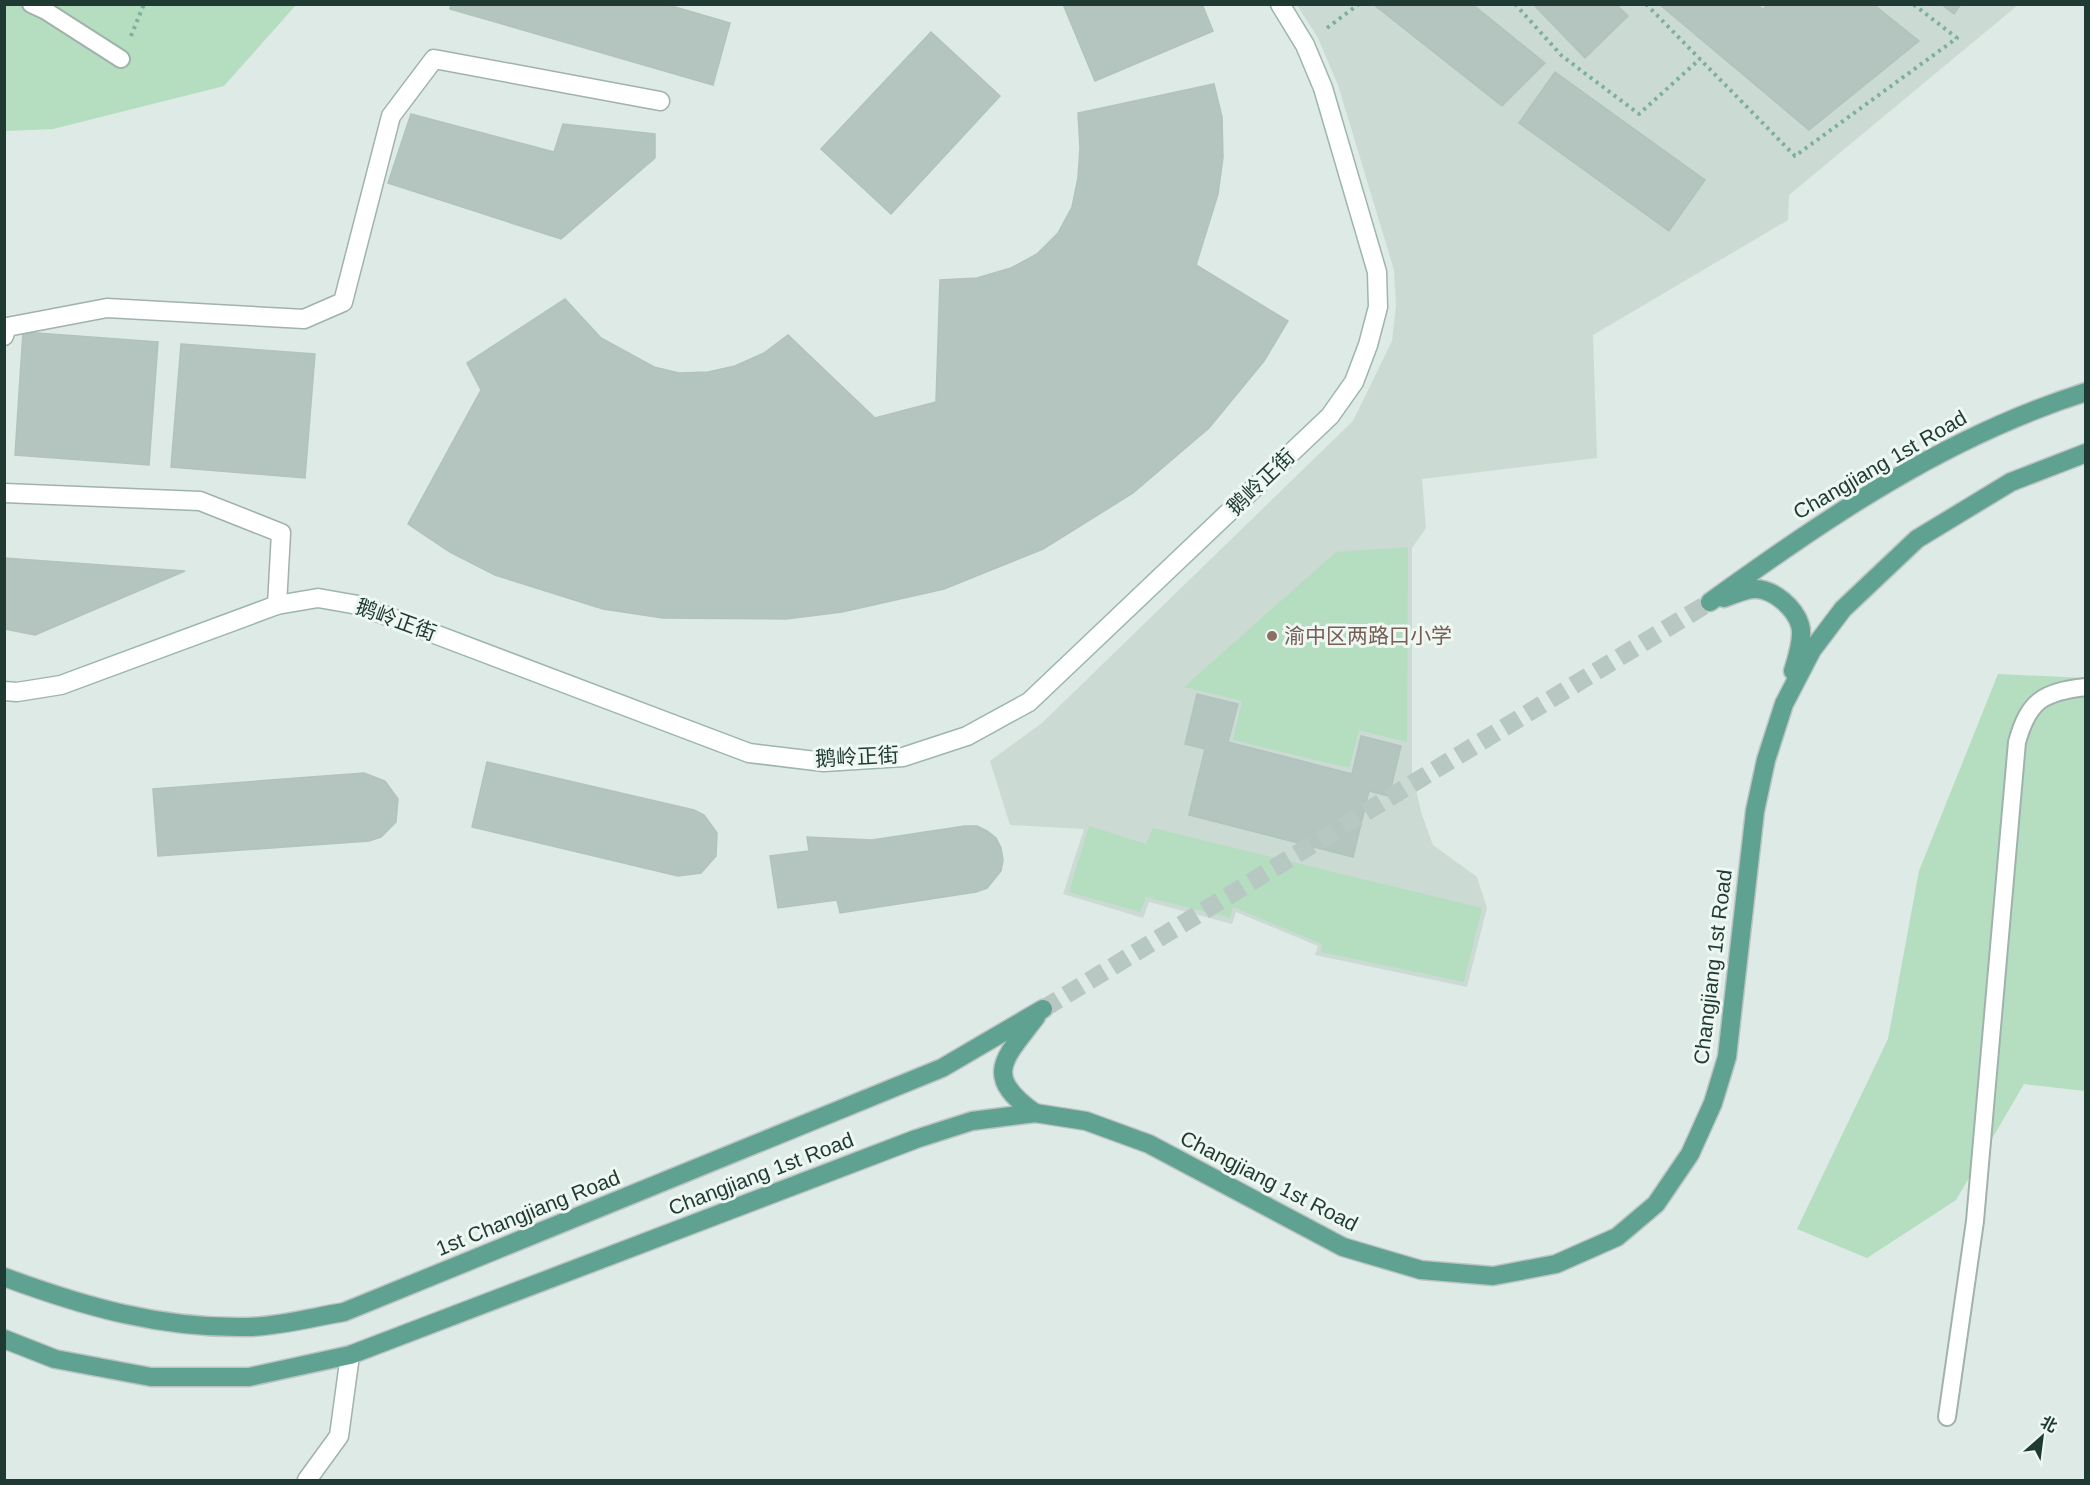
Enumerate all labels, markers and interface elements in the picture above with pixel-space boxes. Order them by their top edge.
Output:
street label: Changjiang 1st Road [1789,406,1970,524]
street label: 鹅岭正街 [1222,444,1299,519]
street label: 鹅岭正街 [353,594,440,645]
place label: 渝中区两路口小学 [1284,624,1452,647]
marker: 渝中区两路口小学 [1265,629,1279,643]
street label: 鹅岭正街 [814,743,900,770]
street label: Changjiang 1st Road [1689,868,1736,1066]
street label: Changjiang 1st Road [1177,1126,1362,1235]
street label: Changjiang 1st Road [665,1128,856,1219]
street label: 1st Changjiang Road [433,1165,623,1260]
north arrow [2012,1407,2072,1467]
text: 北 [2038,1413,2060,1435]

